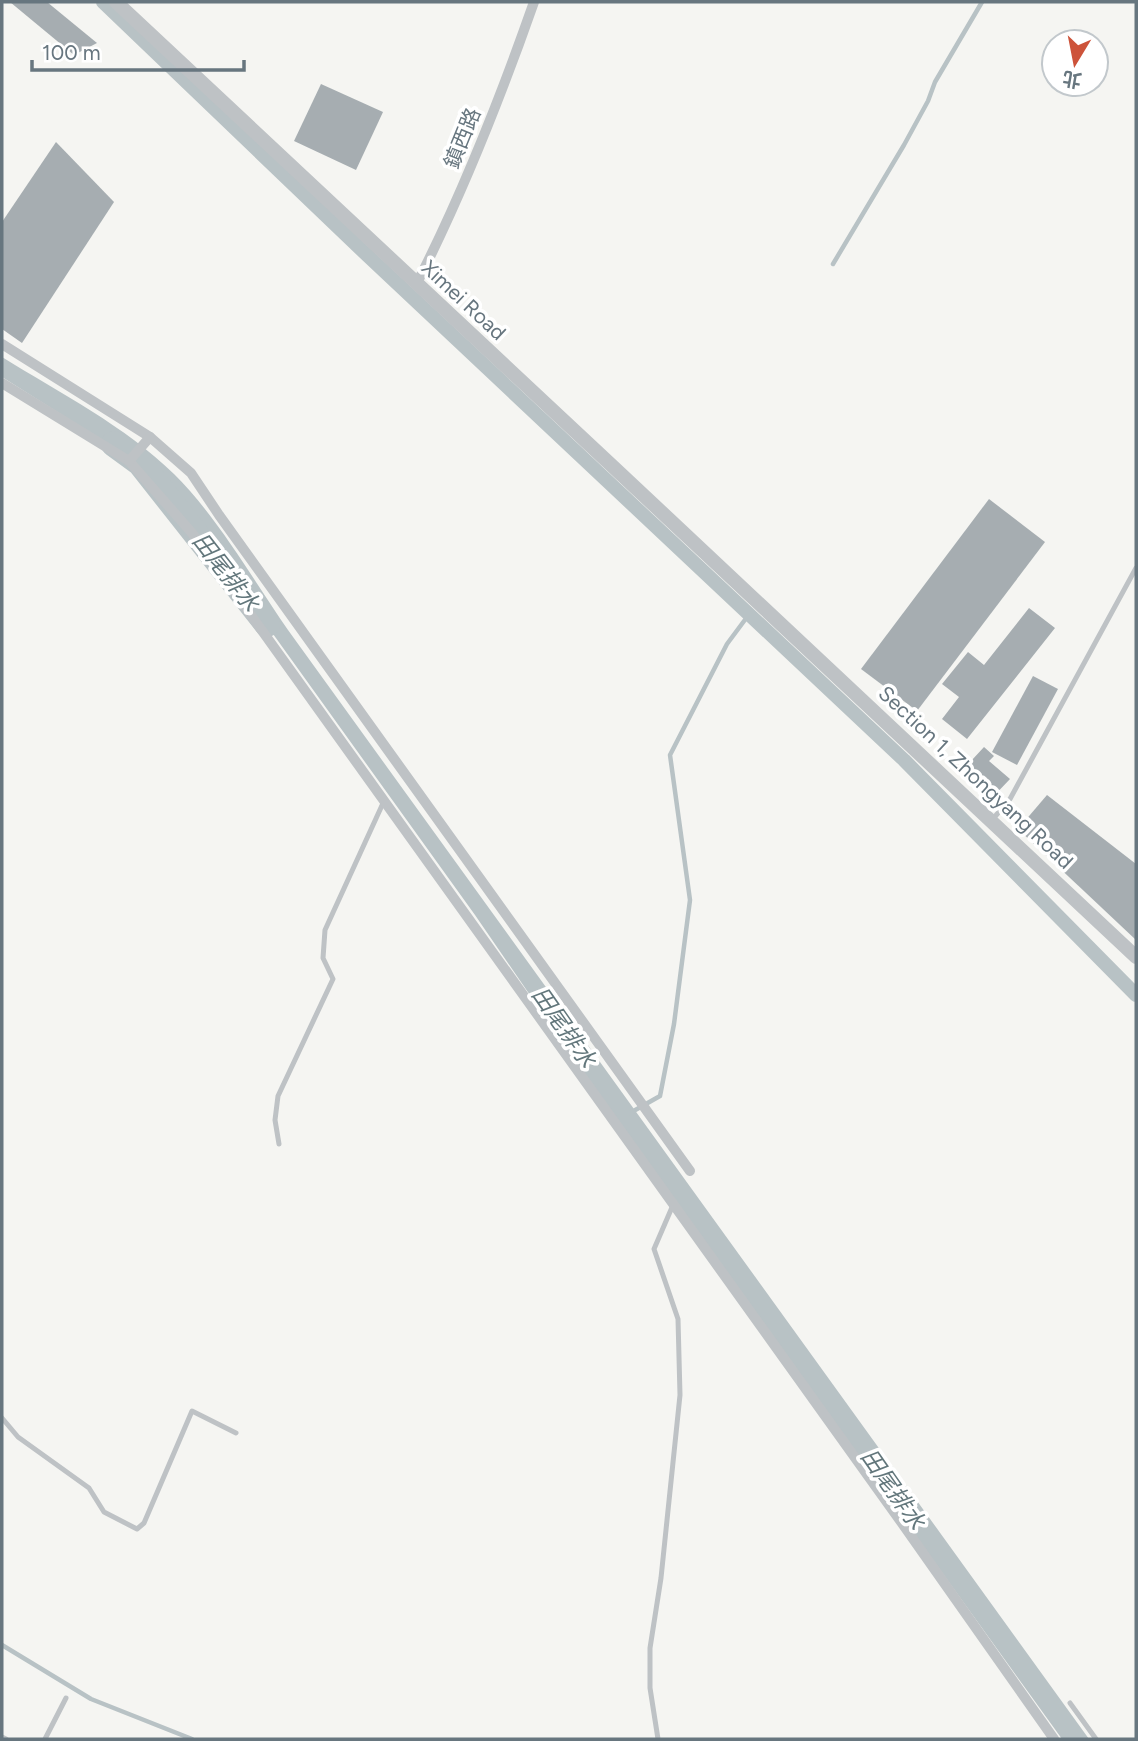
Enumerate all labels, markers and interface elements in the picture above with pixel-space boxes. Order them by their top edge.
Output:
scale bar [32,28,243,72]
north arrow [1040,28,1110,98]
text: 100 m [42,40,101,65]
text: 北 [1061,66,1083,92]
street label: 鎮西路 [439,104,485,172]
street label: Ximei Road [417,255,511,345]
water label: 田尾排水 [187,527,266,618]
street label: Section 1, Zhongyang Road [874,680,1078,874]
water label: 田尾排水 [526,981,602,1074]
water label: 田尾排水 [855,1443,931,1536]

